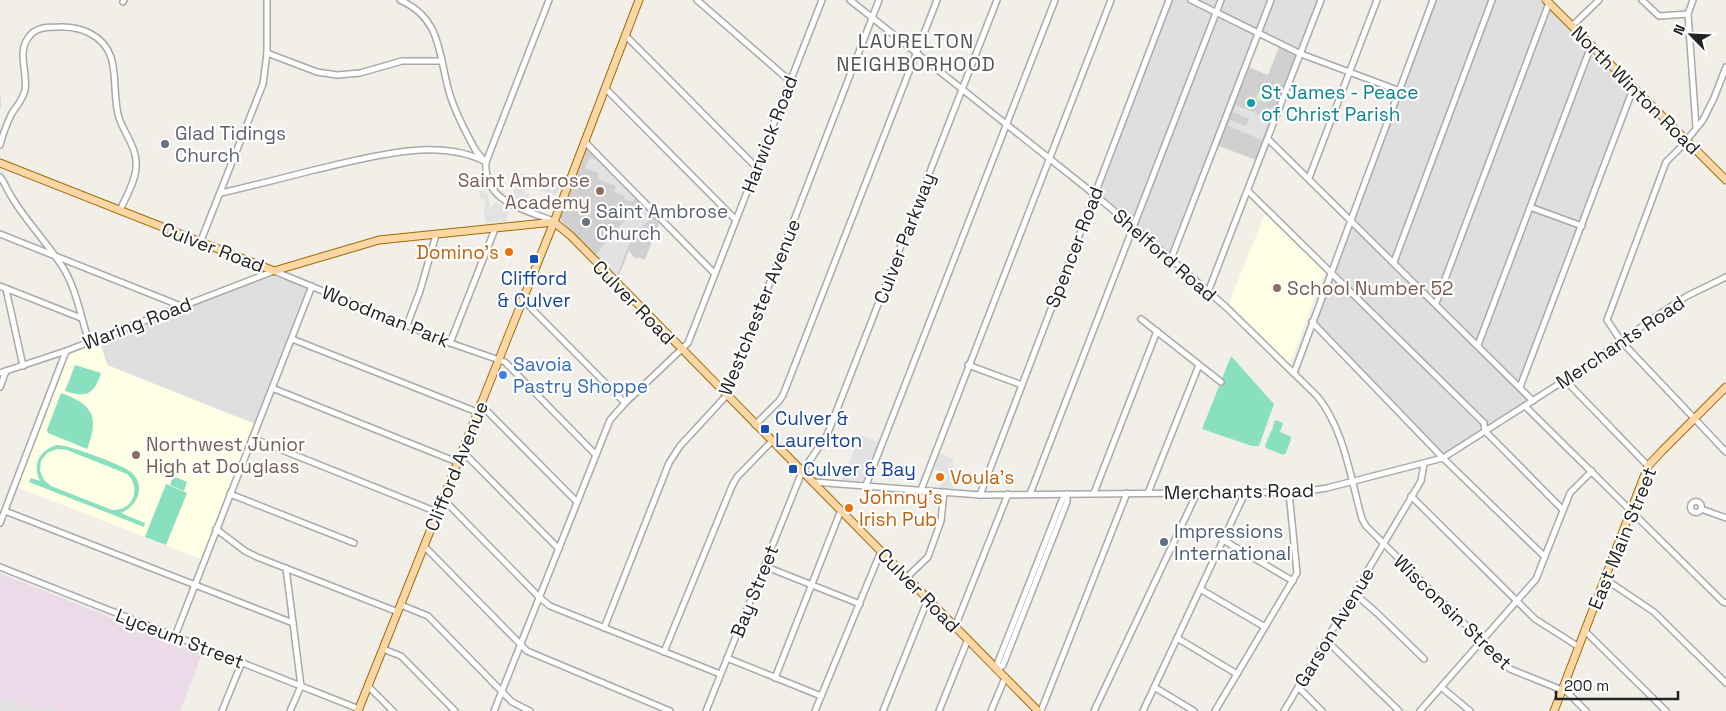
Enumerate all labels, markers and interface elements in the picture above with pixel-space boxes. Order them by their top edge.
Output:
north arrow [1666,10,1716,60]
street label: North Winton Road [1567,21,1705,159]
district label: LAURELTON NEIGHBORHOOD [836,28,996,77]
street label: Harwick Road [736,72,803,196]
place label: St James - Peace of Christ Parish [1261,80,1419,127]
marker: St James - Peace of Christ Parish [1245,97,1257,109]
place label: Glad Tidings Church [175,121,286,168]
marker: Glad Tidings Church [159,138,171,150]
place label: Saint Ambrose Academy [458,168,590,215]
street label: Culver Parkway [868,169,941,307]
street label: Spencer Road [1040,183,1109,311]
marker: Saint Ambrose Academy [594,185,606,197]
place label: Saint Ambrose Church [596,199,728,246]
street label: Shelford Road [1108,203,1222,307]
street label: Westchester Avenue [713,215,806,399]
street label: Culver Road [158,216,268,279]
marker: Saint Ambrose Church [580,216,592,228]
place label: Domino's [416,240,499,265]
marker: Domino's [503,246,515,258]
marker: Clifford & Culver [528,253,540,265]
street label: Culver Road [587,255,680,350]
place label: Clifford & Culver [497,266,571,313]
place label: School Number 52 [1287,276,1453,301]
street label: Woodman Park [318,280,453,353]
marker: School Number 52 [1271,282,1283,294]
street label: Merchants Road [1551,290,1689,395]
street label: Waring Road [79,291,195,356]
place label: Savoia Pastry Shoppe [513,352,648,399]
marker: Savoia Pastry Shoppe [497,369,509,381]
street label: Clifford Avenue [419,397,494,535]
place label: Culver & Laurelton [775,406,862,453]
marker: Culver & Laurelton [759,423,771,435]
place label: Northwest Junior High at Douglass [146,432,305,479]
marker: Northwest Junior High at Douglass [130,449,142,461]
place label: Culver & Bay [803,457,916,482]
marker: Culver & Bay [787,463,799,475]
street label: East Main Street [1582,463,1662,613]
place label: Voula's [950,465,1014,490]
marker: Voula's [934,471,946,483]
street label: Merchants Road [1164,478,1314,505]
place label: Johnny’s Irish Pub [859,485,943,532]
marker: Johnny’s Irish Pub [843,502,855,514]
place label: Impressions International [1174,519,1291,566]
marker: Impressions International [1158,536,1170,548]
street label: Bay Street [725,541,784,641]
street label: Culver Road [872,543,965,638]
street label: Wisconsin Street [1388,549,1517,675]
street label: Garson Avenue [1289,563,1380,692]
street label: Lyceum Street [112,603,248,674]
scale bar [1556,668,1678,700]
text: 200 m [1564,676,1609,695]

